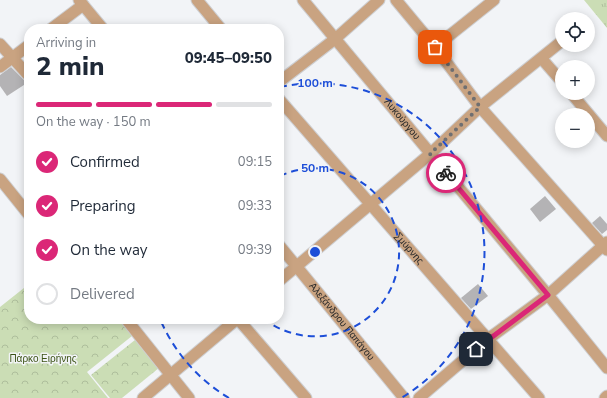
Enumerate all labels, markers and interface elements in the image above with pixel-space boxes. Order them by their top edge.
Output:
map controls [555,12,595,148]
button: locate [555,12,595,52]
pin [418,30,452,64]
text: Arriving in [36,34,96,52]
icon: bag [424,36,446,58]
text: 09:45–09:50 [185,48,272,68]
text: 2 min [36,49,104,84]
button: + [555,60,595,100]
text: 100 m [297,75,333,91]
street label: Λυκούργου [381,96,423,143]
button: − [555,108,595,148]
text: On the way · 150 m [36,113,151,131]
icon: check [36,151,58,173]
text: Confirmed [70,152,140,172]
text: 09:15 [238,153,272,171]
courier [426,153,466,193]
text: 50 m [301,160,329,176]
icon: bike [435,162,457,184]
icon: check [36,195,58,217]
text: Preparing [70,196,135,216]
text: 09:33 [238,197,272,215]
street label: Σμύρνης [391,229,427,268]
icon: check [36,239,58,261]
text: On the way [70,240,148,260]
text: 09:39 [238,241,272,259]
centre of rings [308,245,322,259]
street label: Αλεξάνδρου Παπάγου [306,280,378,364]
text: Delivered [70,284,135,304]
pin [459,332,493,366]
icon: home [465,338,487,360]
park label: Πάρκο Ειρήνης [9,352,77,366]

